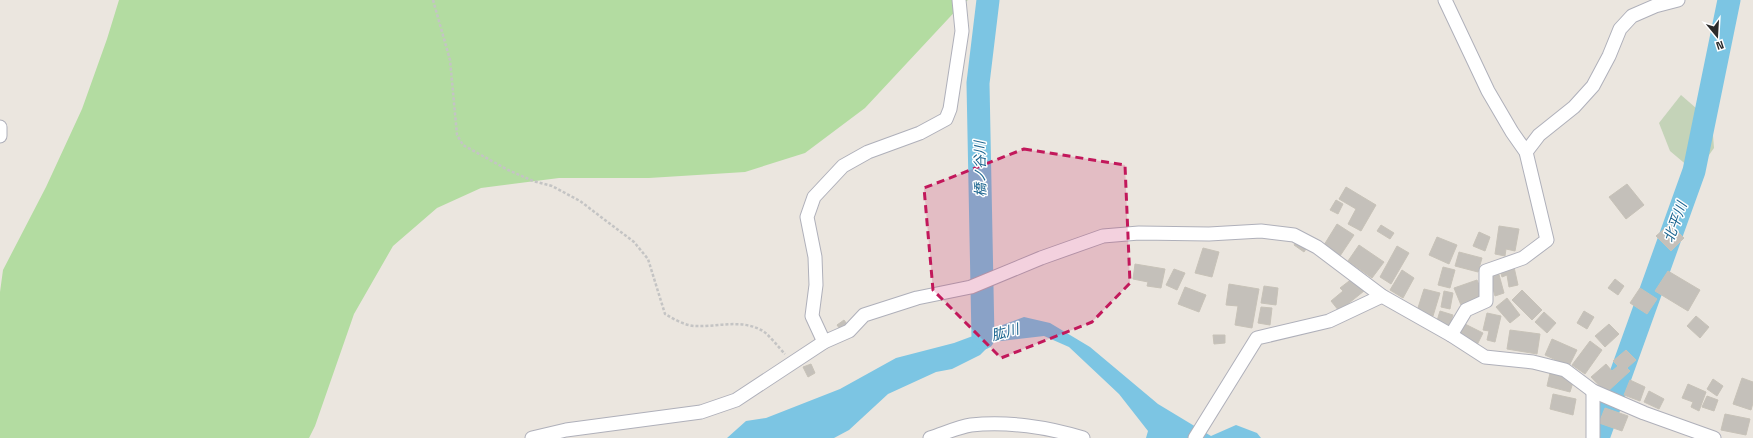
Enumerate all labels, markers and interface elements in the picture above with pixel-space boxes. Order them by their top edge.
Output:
north arrow [1697,16,1737,56]
text: N [1714,38,1726,53]
water label: 橋ノ谷川 [970,139,989,197]
water label: 北平川 [1659,197,1691,245]
water label: 肱川 [989,319,1023,344]

